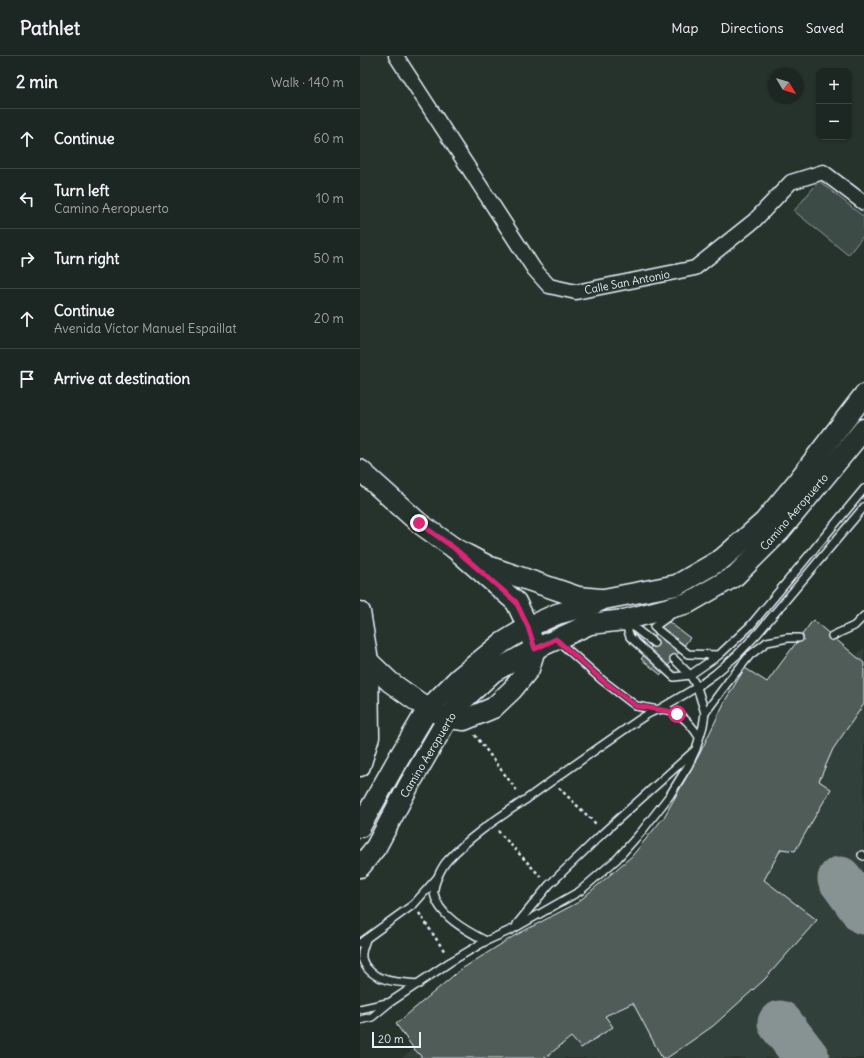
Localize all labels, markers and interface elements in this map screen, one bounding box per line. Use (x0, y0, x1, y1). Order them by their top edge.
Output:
text: Pathlet (20, 16, 80, 40)
text: Map (671, 19, 698, 37)
text: Directions (720, 19, 784, 37)
text: Saved (806, 19, 844, 37)
north arrow (768, 68, 804, 104)
map controls (816, 68, 852, 140)
button: + (816, 68, 852, 104)
text: 2 min (16, 71, 58, 93)
text: Walk · 140 m (271, 74, 344, 91)
button: − (816, 104, 852, 140)
icon: ahead (16, 128, 38, 150)
text: Continue (54, 129, 115, 148)
text: 60 m (313, 130, 344, 147)
text: Turn left (54, 181, 109, 200)
icon: left (16, 188, 38, 210)
text: 10 m (316, 190, 344, 207)
text: Camino Aeropuerto (54, 200, 169, 217)
icon: right (16, 248, 38, 270)
text: Turn right (54, 249, 119, 268)
text: 50 m (313, 250, 344, 267)
street label: Calle San Antonio (583, 267, 671, 297)
text: Continue (54, 301, 115, 320)
icon: ahead (16, 308, 38, 330)
text: 20 m (314, 310, 344, 327)
text: Avenida Víctor Manuel Espaillat (54, 320, 237, 337)
icon: arrive (16, 368, 38, 390)
text: Arrive at destination (54, 369, 190, 388)
street label: Camino Aeropuerto (757, 471, 831, 553)
route end (410, 514, 428, 532)
route start (668, 705, 686, 723)
street label: Camino Aeropuerto (397, 710, 459, 800)
scale bar (372, 1030, 421, 1049)
text: 20 m (378, 1032, 404, 1046)

